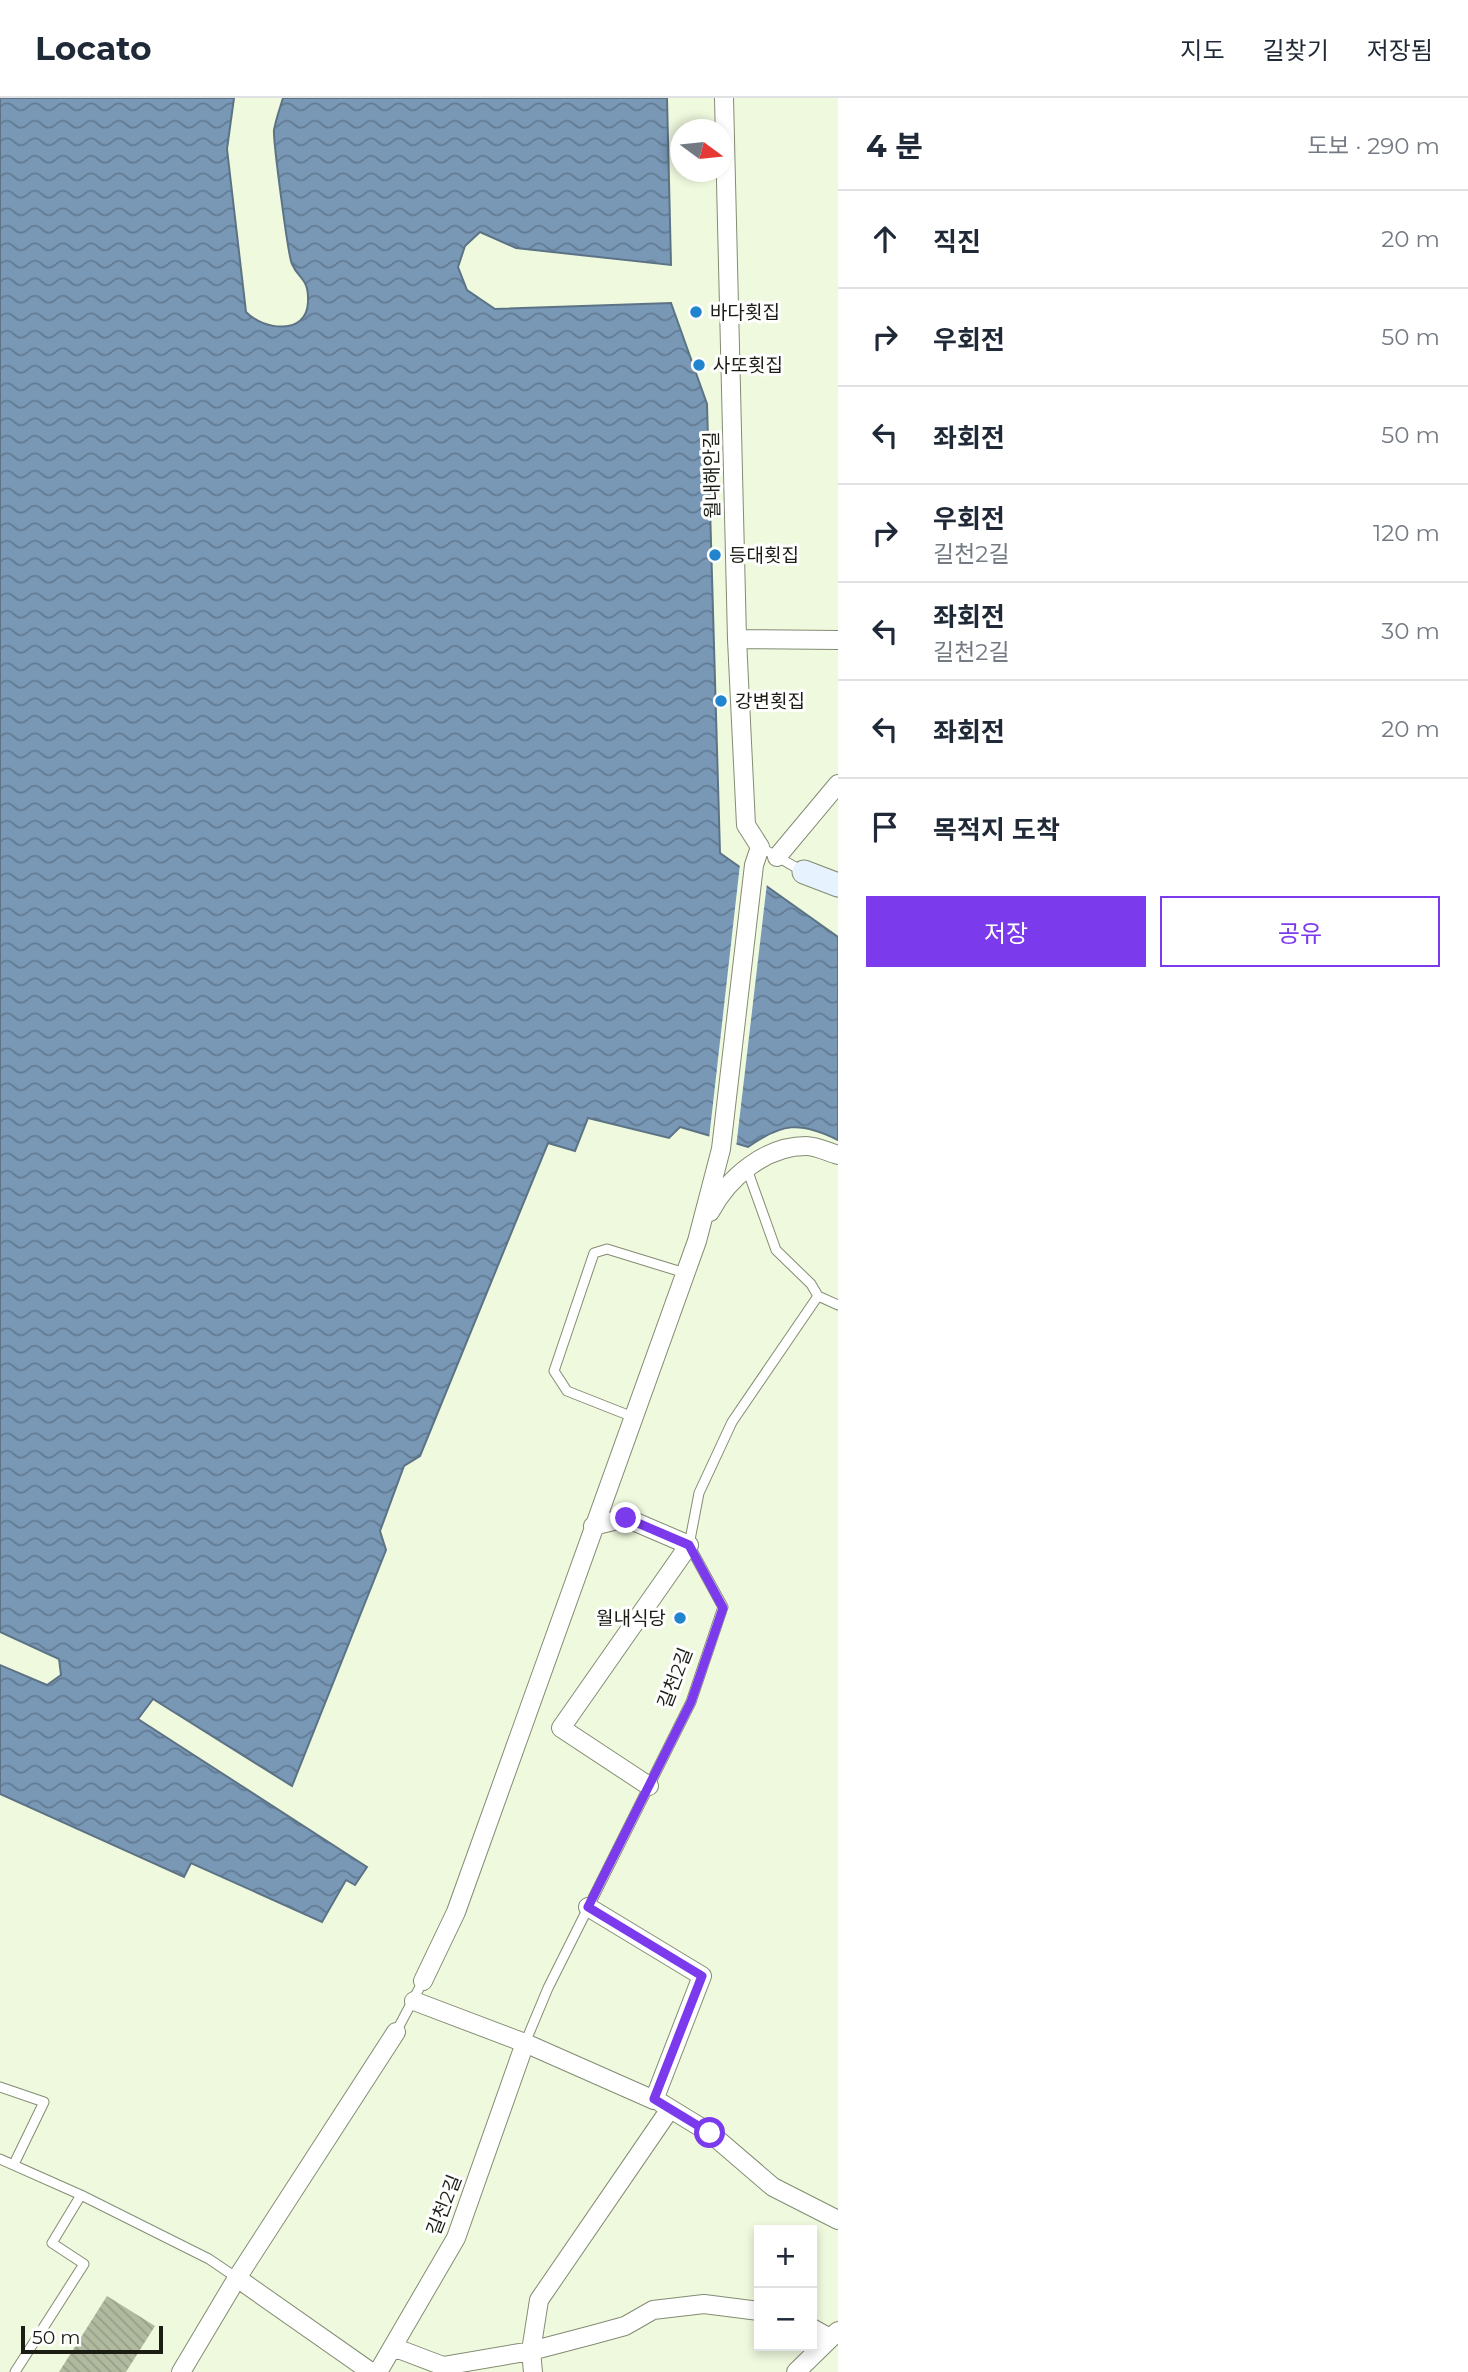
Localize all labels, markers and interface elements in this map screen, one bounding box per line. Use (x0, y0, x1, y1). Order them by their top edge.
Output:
text: Locato (35, 28, 152, 68)
text: 지도 (1180, 36, 1225, 65)
text: 길찾기 (1263, 36, 1329, 65)
text: 저장됨 (1367, 36, 1433, 65)
north arrow (670, 119, 733, 182)
text: 4 분 (866, 128, 923, 165)
text: 도보 · 290 m (1307, 132, 1440, 160)
icon: ahead (866, 220, 904, 258)
text: 20 m (1381, 225, 1440, 253)
text: 직진 (933, 226, 981, 258)
place label: 바다횟집 (710, 301, 780, 324)
marker: 바다횟집 (688, 304, 704, 320)
icon: right (866, 318, 904, 356)
text: 50 m (1381, 323, 1440, 351)
text: 우회전 (933, 324, 1005, 356)
place label: 사또횟집 (713, 354, 783, 377)
marker: 사또횟집 (691, 357, 707, 373)
icon: left (866, 416, 904, 454)
text: 50 m (1381, 421, 1440, 449)
text: 좌회전 (933, 422, 1005, 454)
street label: 월내해안길 (700, 431, 724, 519)
text: 우회전 (933, 503, 1005, 535)
icon: right (866, 514, 904, 552)
text: 120 m (1373, 519, 1440, 547)
text: 길천2길 (933, 540, 1010, 568)
place label: 등대횟집 (729, 544, 799, 567)
marker: 등대횟집 (707, 547, 723, 563)
text: 좌회전 (933, 601, 1005, 633)
icon: left (866, 612, 904, 650)
text: 30 m (1381, 617, 1440, 645)
text: 길천2길 (933, 638, 1010, 666)
place label: 강변횟집 (735, 690, 805, 713)
marker: 강변횟집 (713, 693, 729, 709)
icon: left (866, 710, 904, 748)
text: 20 m (1381, 715, 1440, 743)
text: 좌회전 (933, 716, 1005, 748)
icon: arrive (866, 808, 904, 846)
text: 목적지 도착 (933, 814, 1060, 846)
button: 저장 (866, 896, 1146, 967)
button: 공유 (1160, 896, 1440, 967)
route end (610, 1502, 641, 1533)
place label: 월내식당 (596, 1607, 666, 1630)
marker: 월내식당 (672, 1610, 688, 1626)
street label: 길천2길 (653, 1644, 697, 1712)
route start (694, 2117, 725, 2148)
street label: 길천2길 (422, 2171, 466, 2239)
map controls (754, 2225, 817, 2351)
button: + (754, 2225, 817, 2288)
button: − (754, 2288, 817, 2351)
scale bar (21, 2323, 163, 2355)
text: 50 m (32, 2326, 80, 2349)

